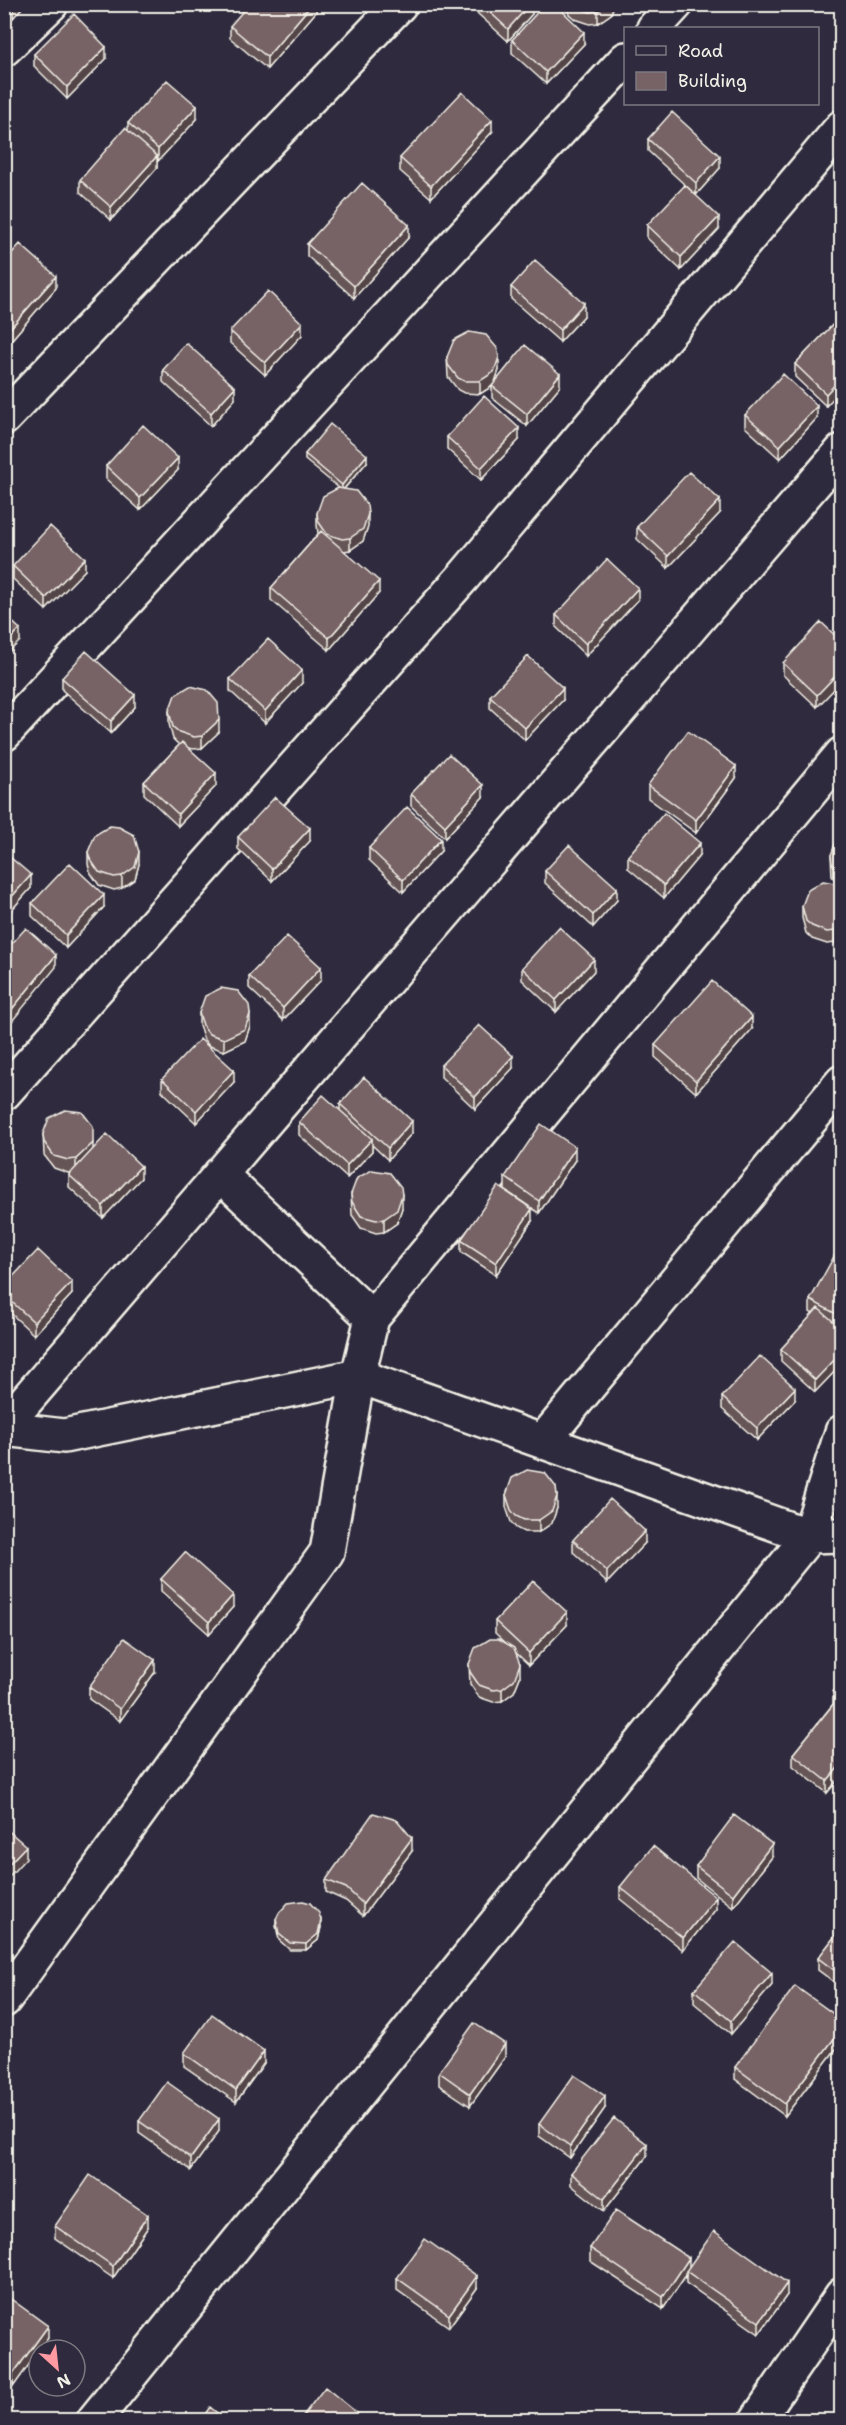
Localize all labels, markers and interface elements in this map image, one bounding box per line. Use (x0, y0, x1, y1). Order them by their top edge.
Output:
legend (624, 27, 819, 105)
text: Road (678, 39, 723, 63)
text: Building (678, 69, 747, 93)
north arrow (27, 2338, 87, 2398)
text: N (53, 2369, 74, 2393)

